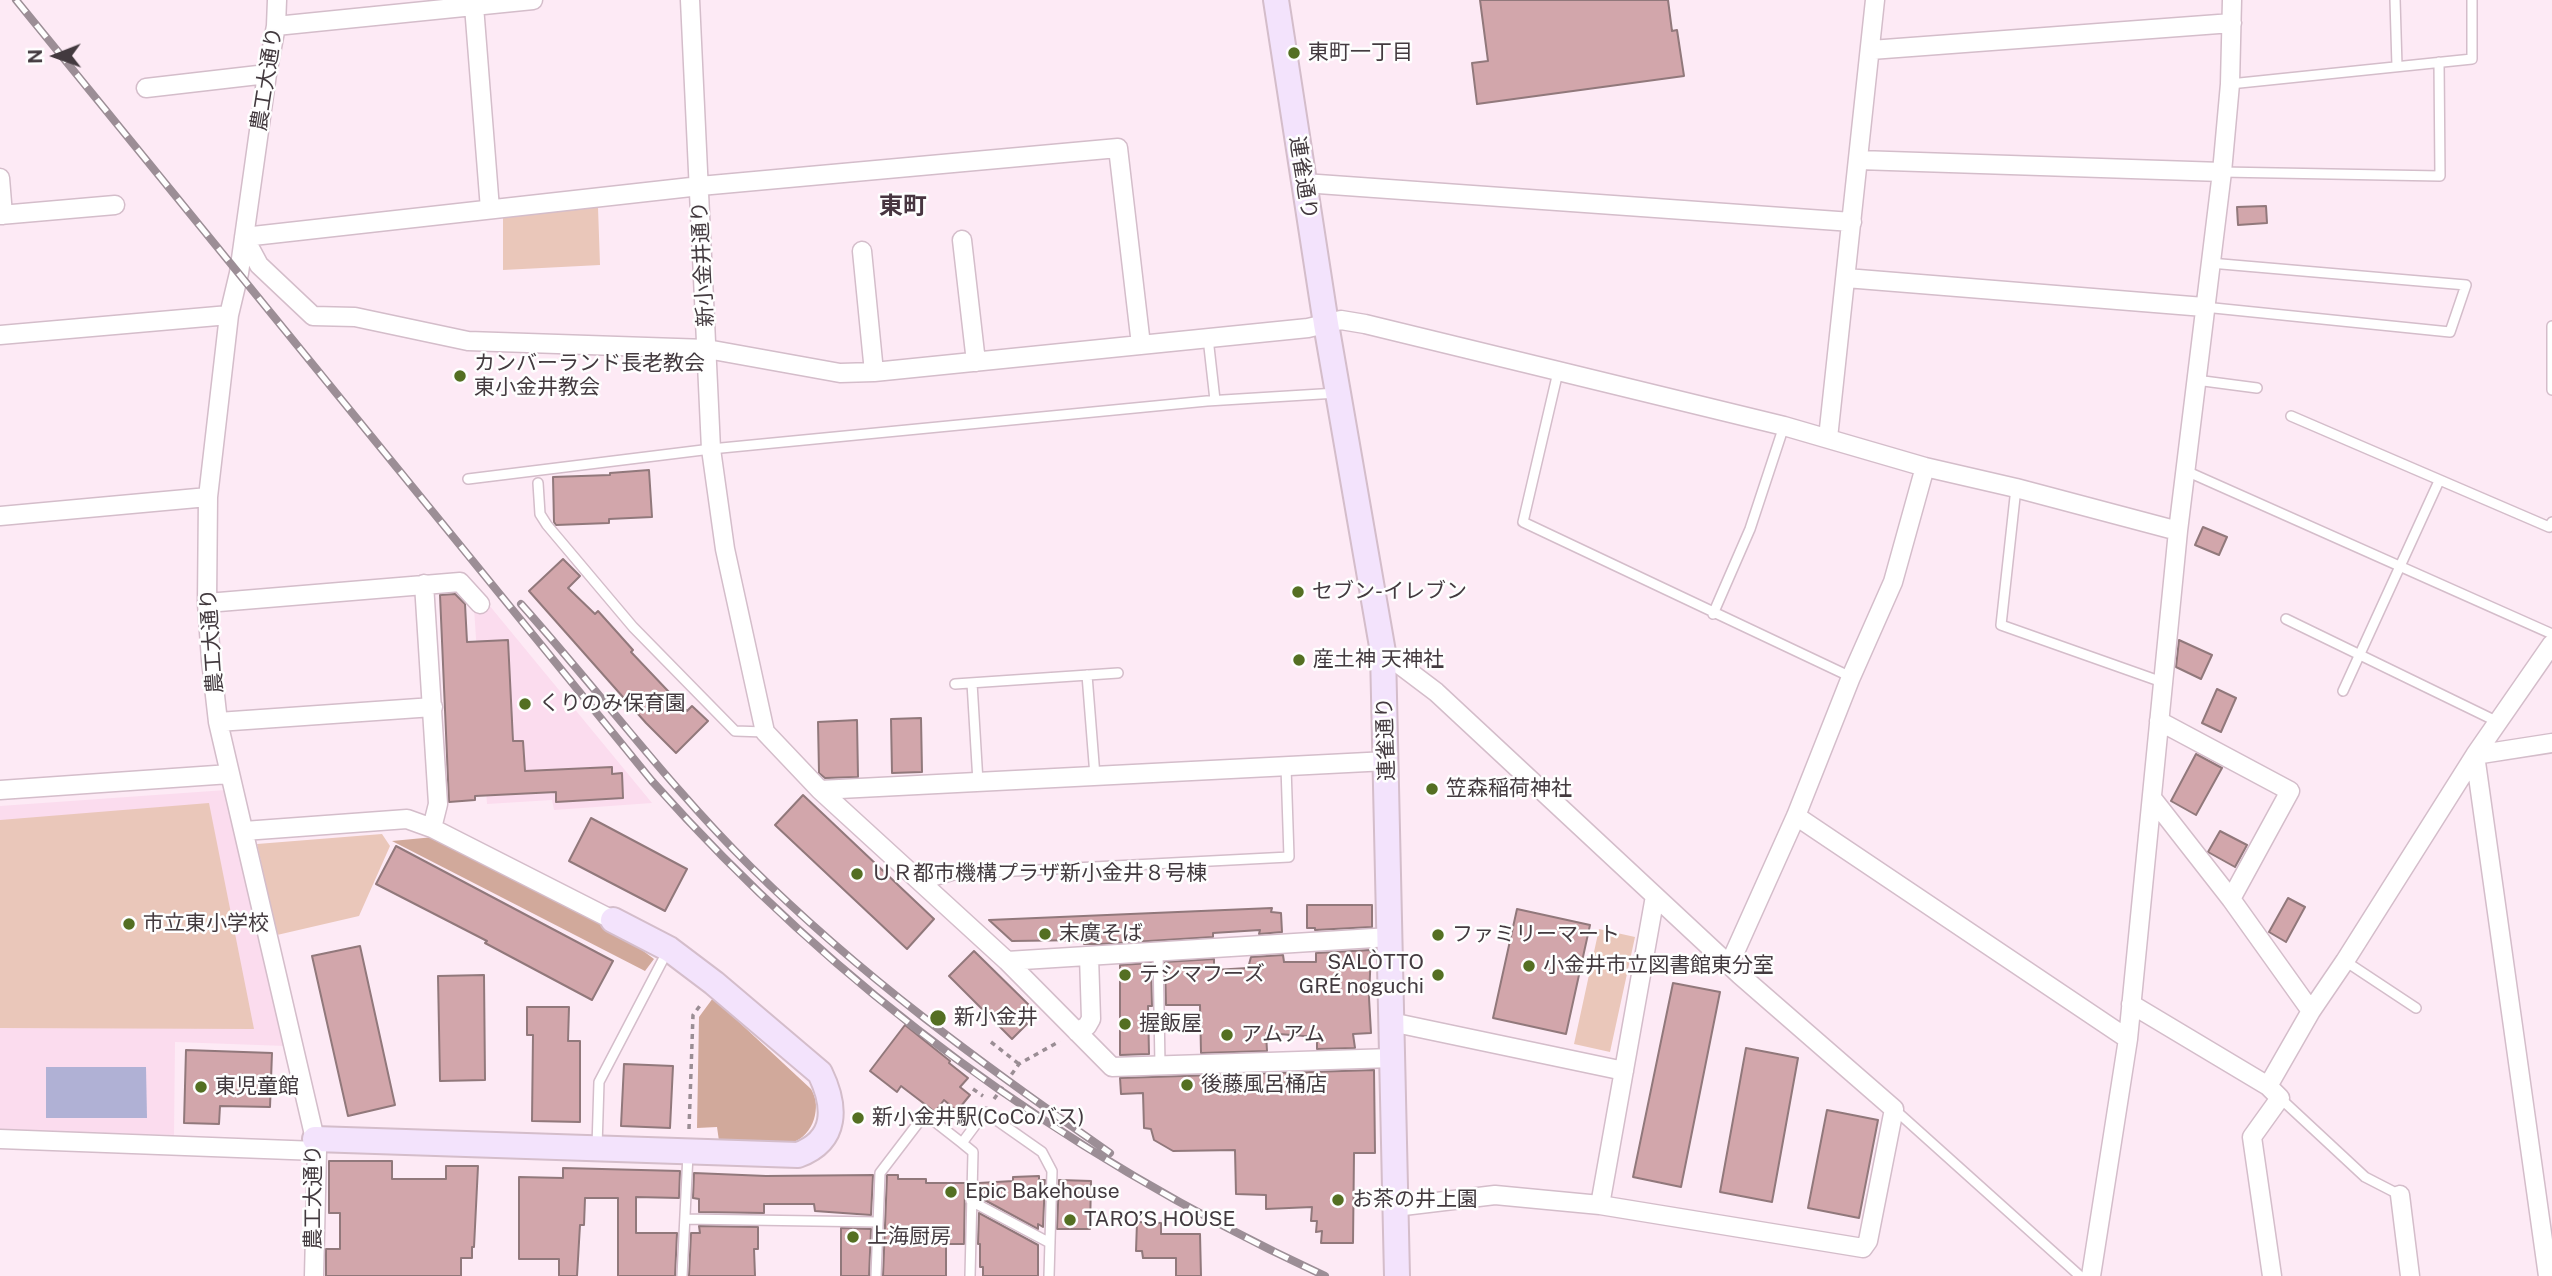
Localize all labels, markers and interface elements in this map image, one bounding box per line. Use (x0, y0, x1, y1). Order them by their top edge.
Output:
north arrow (21, 21, 91, 91)
street label: 農工大通り (246, 25, 288, 133)
place label: 東町一丁目 (1308, 40, 1413, 66)
marker: 東町一丁目 (1286, 45, 1302, 61)
text: N (24, 49, 46, 64)
street label: 連雀通り (1284, 135, 1322, 221)
district label: 東町 (879, 193, 927, 221)
street label: 新小金井通り (687, 200, 719, 328)
place label: カンバーランド長老教会 東小金井教会 (474, 351, 705, 401)
marker: カンバーランド長老教会 東小金井教会 (452, 368, 468, 384)
place label: セブン-イレブン (1312, 579, 1467, 605)
marker: セブン-イレブン (1290, 584, 1306, 600)
street label: 農工大通り (196, 588, 228, 694)
place label: 産土神 天神社 (1313, 647, 1444, 673)
marker: 産土神 天神社 (1291, 652, 1307, 668)
place label: くりのみ保育園 (539, 691, 686, 717)
marker: くりのみ保育園 (517, 696, 533, 712)
street label: 連雀通り (1372, 697, 1400, 781)
place label: 笠森稲荷神社 (1446, 776, 1572, 802)
marker: 笠森稲荷神社 (1424, 781, 1440, 797)
place label: ＵＲ都市機構プラザ新小金井８号棟 (871, 861, 1207, 887)
marker: ＵＲ都市機構プラザ新小金井８号棟 (849, 866, 865, 882)
place label: 市立東小学校 (143, 911, 269, 937)
marker: 市立東小学校 (121, 916, 137, 932)
place label: 末廣そば (1059, 921, 1143, 947)
place label: ファミリーマート (1452, 922, 1620, 948)
marker: 末廣そば (1037, 926, 1053, 942)
marker: ファミリーマート (1430, 927, 1446, 943)
place label: SALÒTTO GRÉ noguchi (1299, 950, 1424, 1000)
place label: 小金井市立図書館東分室 (1543, 953, 1774, 979)
marker: 小金井市立図書館東分室 (1521, 958, 1537, 974)
place label: テシマフーズ (1139, 962, 1265, 988)
marker: テシマフーズ (1117, 967, 1133, 983)
marker: SALÒTTO GRÉ noguchi (1430, 967, 1446, 983)
place label: 新小金井 (954, 1005, 1038, 1031)
marker: 新小金井 (928, 1008, 948, 1028)
place label: 握飯屋 (1139, 1011, 1202, 1037)
marker: 握飯屋 (1117, 1016, 1133, 1032)
place label: アムアム (1241, 1022, 1325, 1048)
marker: アムアム (1219, 1027, 1235, 1043)
place label: 後藤風呂桶店 (1201, 1072, 1327, 1098)
place label: 東児童館 (215, 1074, 299, 1100)
marker: 後藤風呂桶店 (1179, 1077, 1195, 1093)
marker: 東児童館 (193, 1079, 209, 1095)
place label: 新小金井駅(CoCoバス) (872, 1105, 1084, 1131)
marker: 新小金井駅(CoCoバス) (850, 1110, 866, 1126)
street label: 農工大通り (301, 1145, 327, 1249)
place label: Epic Bakehouse (965, 1179, 1120, 1205)
marker: Epic Bakehouse (943, 1184, 959, 1200)
place label: お茶の井上園 (1352, 1187, 1478, 1213)
marker: お茶の井上園 (1330, 1192, 1346, 1208)
place label: TARO’S HOUSE (1084, 1207, 1235, 1233)
marker: TARO’S HOUSE (1062, 1212, 1078, 1228)
place label: 上海厨房 (867, 1224, 951, 1250)
marker: 上海厨房 (845, 1229, 861, 1245)

